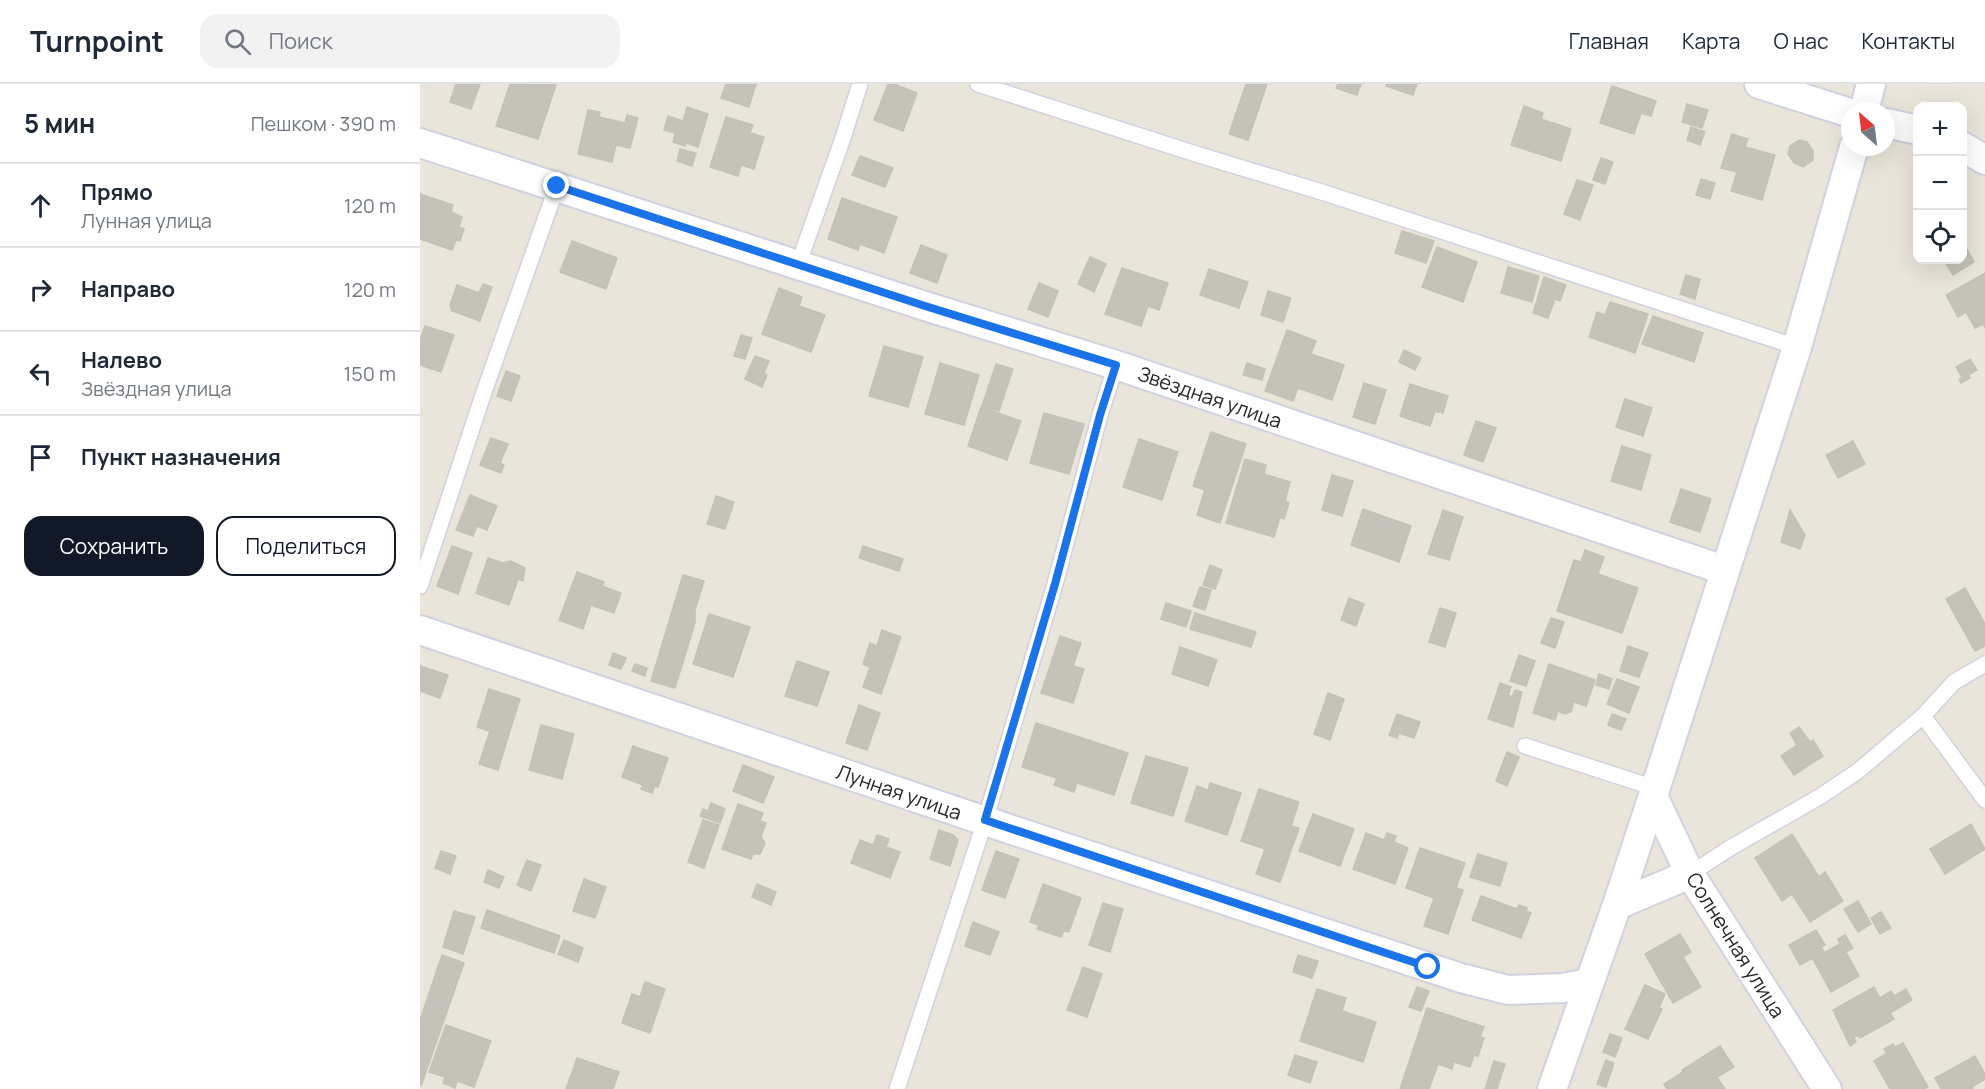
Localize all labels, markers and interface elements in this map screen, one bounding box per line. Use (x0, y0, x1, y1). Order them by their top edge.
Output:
search box (200, 14, 620, 68)
text: Turnpoint (30, 22, 164, 60)
icon: search (221, 25, 254, 58)
text: Поиск (269, 26, 333, 56)
text: Главная (1569, 27, 1649, 55)
text: Карта (1682, 27, 1740, 55)
text: О нас (1773, 27, 1829, 55)
text: Контакты (1862, 27, 1955, 55)
north arrow (1841, 102, 1895, 156)
map controls (1913, 102, 1967, 264)
button: + (1913, 102, 1967, 156)
text: 5 мин (24, 105, 95, 141)
text: Пешком · 390 m (251, 110, 396, 137)
button: − (1913, 156, 1967, 210)
route end (543, 172, 569, 198)
text: Прямо (81, 177, 153, 207)
icon: ahead (24, 189, 57, 222)
text: 120 m (344, 192, 396, 219)
text: Лунная улица (81, 207, 212, 234)
button: locate (1913, 210, 1967, 264)
icon: right (24, 273, 57, 306)
text: Направо (81, 274, 175, 304)
text: 120 m (344, 276, 396, 303)
text: Налево (81, 345, 162, 375)
icon: left (24, 357, 57, 390)
text: 150 m (343, 360, 396, 387)
street label: Звёздная улица (1134, 360, 1286, 434)
text: Звёздная улица (81, 375, 232, 402)
icon: arrive (24, 441, 57, 474)
text: Пункт назначения (81, 442, 281, 472)
button: Сохранить (24, 516, 204, 576)
button: Поделиться (216, 516, 396, 576)
street label: Лунная улица (833, 758, 965, 826)
street label: Солнечная улица (1680, 867, 1792, 1023)
route start (1414, 953, 1440, 979)

